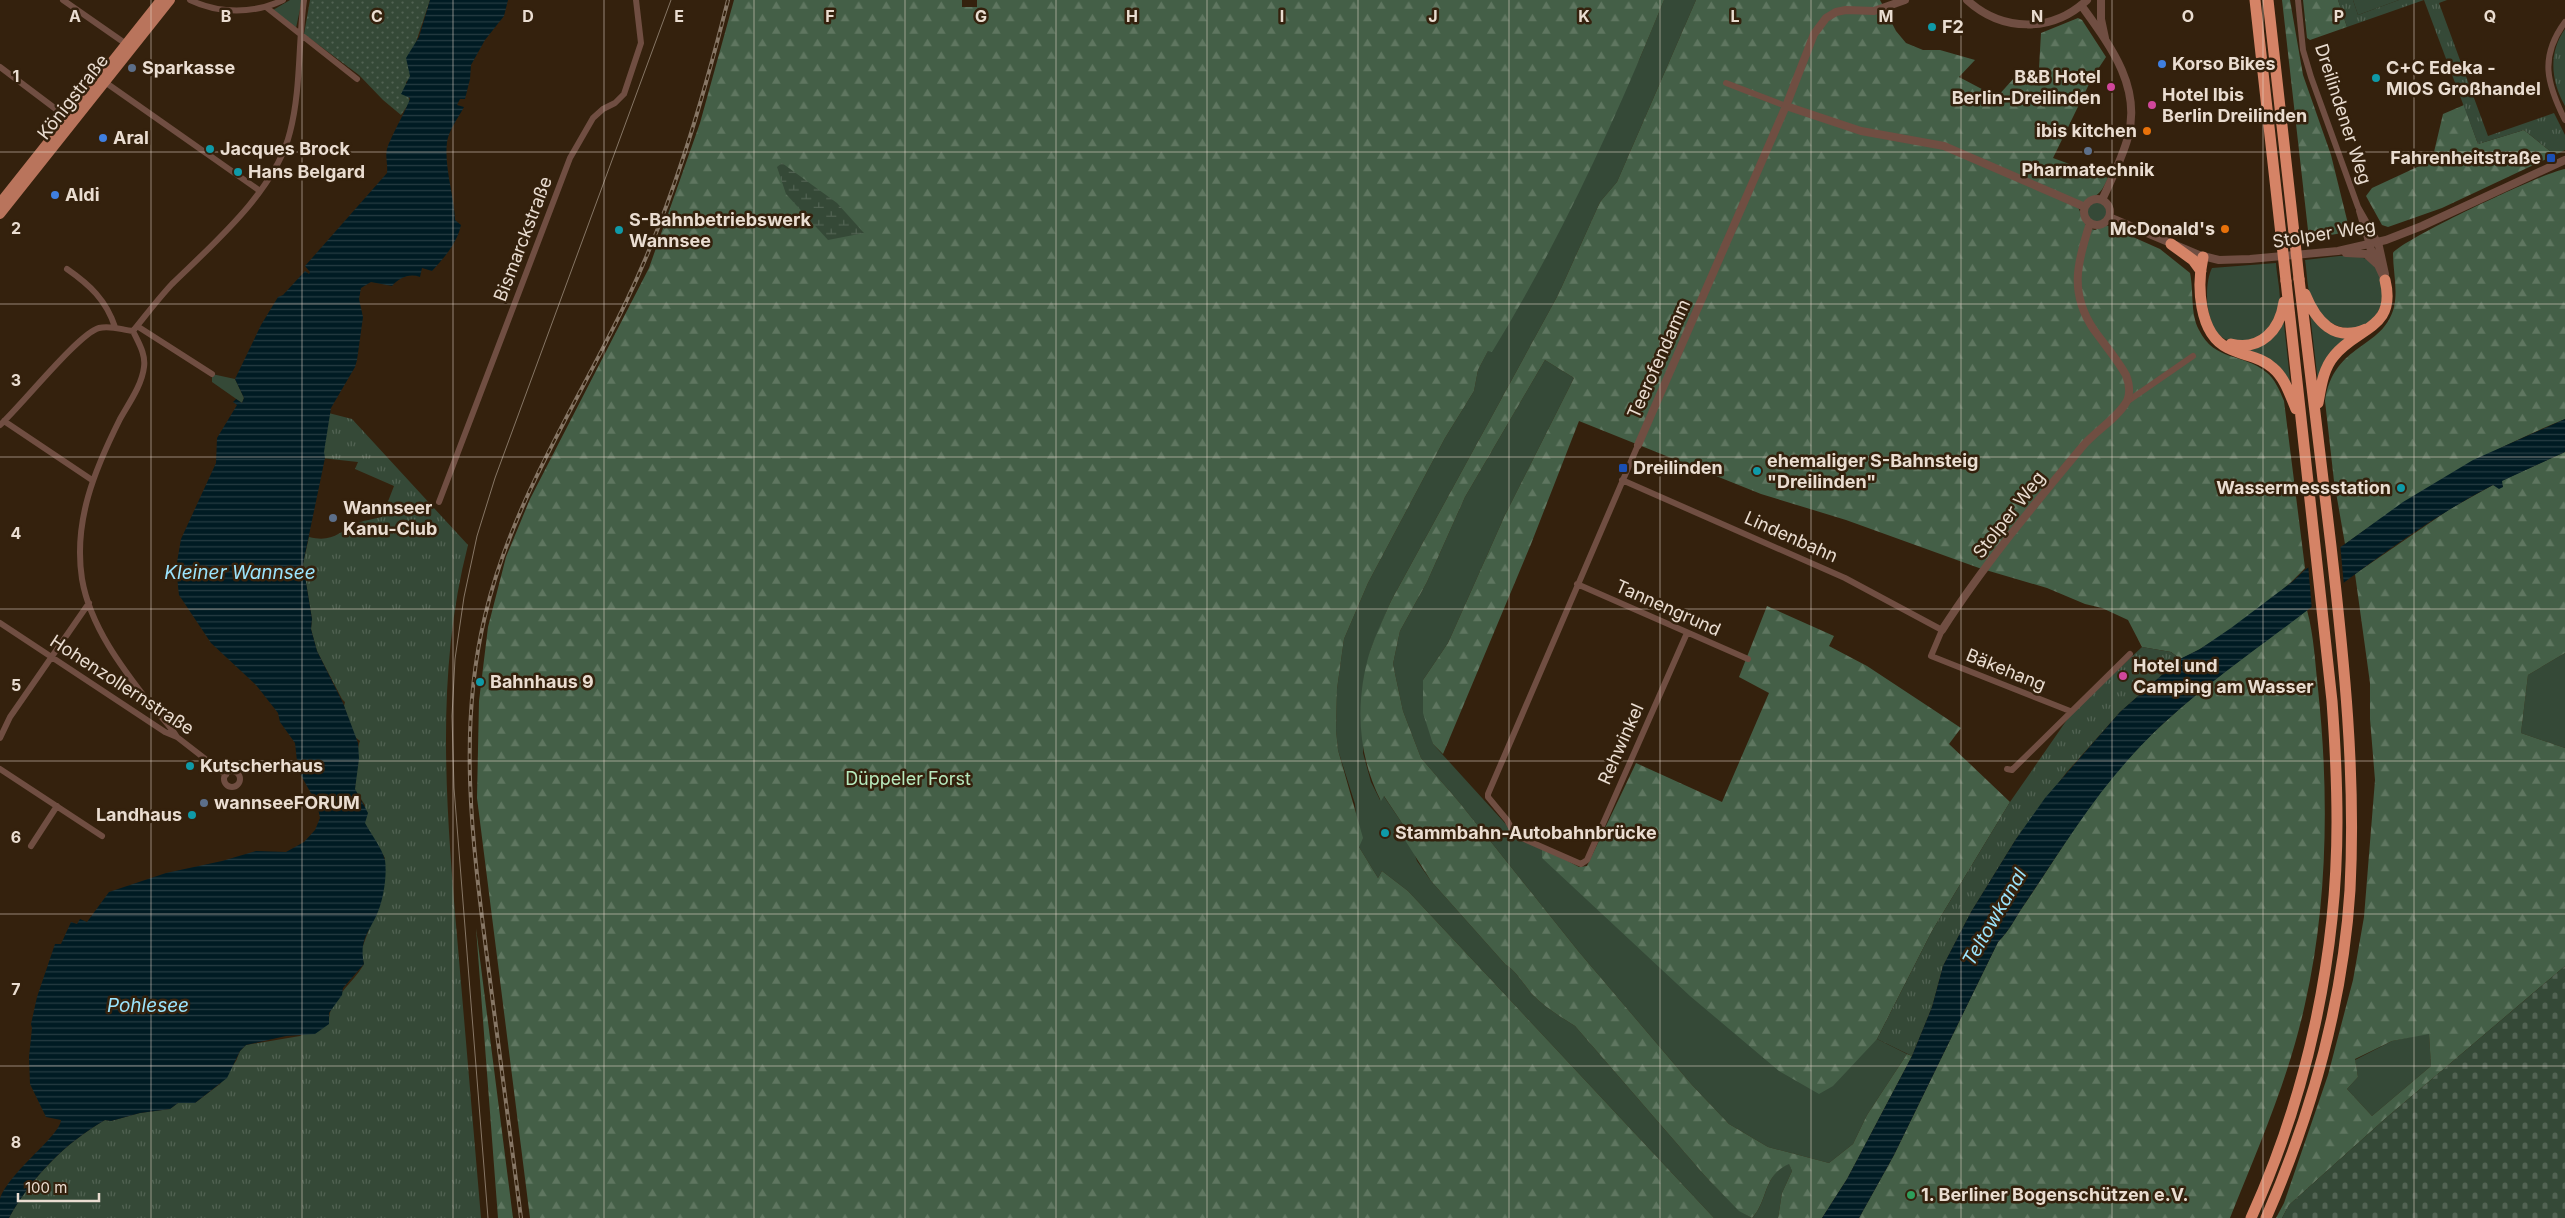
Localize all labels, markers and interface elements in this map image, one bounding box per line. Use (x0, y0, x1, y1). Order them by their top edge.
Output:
text: A (69, 6, 81, 26)
text: B (221, 6, 231, 26)
text: C (371, 6, 383, 26)
text: D (522, 6, 534, 26)
text: E (674, 6, 684, 26)
text: F (825, 6, 835, 26)
text: G (975, 6, 987, 26)
text: H (1126, 6, 1138, 26)
text: I (1280, 6, 1284, 26)
text: J (1428, 6, 1438, 26)
text: K (1578, 6, 1590, 26)
text: L (1730, 6, 1740, 26)
text: M (1879, 6, 1893, 26)
text: N (2031, 6, 2043, 26)
text: O (2182, 6, 2194, 26)
text: P (2334, 6, 2344, 26)
text: Q (2484, 6, 2496, 26)
place label: F2 (1942, 16, 1964, 37)
marker: F2 (1926, 21, 1938, 33)
street label: Dreilindener Weg (2311, 41, 2376, 187)
street label: Königstraße (33, 50, 112, 143)
place label: Korso Bikes (2172, 53, 2276, 74)
place label: Sparkasse (142, 57, 235, 78)
place label: C+C Edeka - MIOS Großhandel (2386, 57, 2541, 99)
marker: Korso Bikes (2156, 58, 2168, 70)
marker: Sparkasse (126, 62, 138, 74)
text: 1 (13, 66, 19, 86)
place label: B&B Hotel Berlin-Dreilinden (1952, 66, 2101, 108)
marker: C+C Edeka - MIOS Großhandel (2370, 72, 2382, 84)
marker: B&B Hotel Berlin-Dreilinden (2105, 81, 2117, 93)
place label: Hotel Ibis Berlin Dreilinden (2162, 84, 2307, 126)
marker: Hotel Ibis Berlin Dreilinden (2146, 99, 2158, 111)
place label: ibis kitchen (2036, 120, 2137, 141)
marker: ibis kitchen (2141, 125, 2153, 137)
place label: Aral (113, 127, 149, 148)
marker: Aral (97, 132, 109, 144)
place label: Jacques Brock (220, 138, 351, 159)
marker: Jacques Brock (204, 143, 216, 155)
marker: Pharmatechnik (2082, 145, 2094, 157)
place label: Fahrenheitstraße (2390, 147, 2541, 168)
marker: Fahrenheitstraße (2545, 152, 2557, 164)
place label: Pharmatechnik (2021, 159, 2155, 180)
place label: Hans Belgard (248, 161, 365, 182)
marker: Hans Belgard (232, 166, 244, 178)
street label: Bismarckstraße (489, 173, 556, 304)
place label: Aldi (65, 184, 100, 205)
marker: Aldi (49, 189, 61, 201)
place label: S-Bahnbetriebswerk Wannsee (629, 209, 812, 251)
street label: Stolper Weg (2271, 215, 2377, 252)
text: 2 (11, 218, 21, 238)
place label: McDonald's (2110, 218, 2215, 239)
marker: McDonald's (2219, 223, 2231, 235)
marker: S-Bahnbetriebswerk Wannsee (613, 224, 625, 236)
street label: Teerofendamm (1623, 296, 1694, 422)
text: 3 (11, 370, 21, 390)
place label: ehemaliger S-Bahnsteig "Dreilinden" (1767, 450, 1978, 492)
place label: Dreilinden (1633, 457, 1723, 478)
marker: Dreilinden (1617, 462, 1629, 474)
marker: ehemaliger S-Bahnsteig "Dreilinden" (1751, 465, 1763, 477)
street label: Stolper Weg (1968, 467, 2049, 562)
place label: Wassermessstation (2216, 477, 2391, 498)
marker: Wassermessstation (2395, 482, 2407, 494)
place label: Wannseer Kanu-Club (343, 497, 437, 539)
street label: Lindenbahn (1741, 507, 1841, 566)
marker: Wannseer Kanu-Club (327, 512, 339, 524)
text: 4 (11, 523, 22, 543)
water label: Kleiner Wannsee (164, 561, 316, 584)
street label: Tannengrund (1612, 575, 1724, 640)
street label: Hohenzollernstraße (46, 630, 198, 739)
street label: Bäkehang (1963, 644, 2049, 695)
place label: Hotel und Camping am Wasser (2133, 655, 2314, 697)
marker: Hotel und Camping am Wasser (2117, 670, 2129, 682)
place label: Bahnhaus 9 (490, 671, 594, 692)
text: 5 (11, 675, 21, 695)
marker: Bahnhaus 9 (474, 676, 486, 688)
street label: Rehwinkel (1593, 700, 1648, 788)
place label: Kutscherhaus (200, 755, 323, 776)
marker: Kutscherhaus (184, 760, 196, 772)
park label: Düppeler Forst (845, 768, 971, 789)
place label: wannseeFORUM (214, 792, 360, 813)
marker: wannseeFORUM (198, 797, 210, 809)
place label: Landhaus (96, 804, 182, 825)
marker: Landhaus (186, 809, 198, 821)
place label: Stammbahn-Autobahnbrücke (1395, 822, 1657, 843)
text: 6 (11, 827, 21, 847)
marker: Stammbahn-Autobahnbrücke (1379, 827, 1391, 839)
water label: Teltowkanal (1957, 864, 2032, 970)
text: 7 (11, 979, 21, 999)
water label: Pohlesee (107, 994, 189, 1017)
text: 8 (11, 1132, 21, 1152)
scale bar (18, 1170, 99, 1202)
text: 100 m (25, 1178, 67, 1197)
place label: 1. Berliner Bogenschützen e.V. (1921, 1184, 2189, 1205)
marker: 1. Berliner Bogenschützen e.V. (1905, 1189, 1917, 1201)

